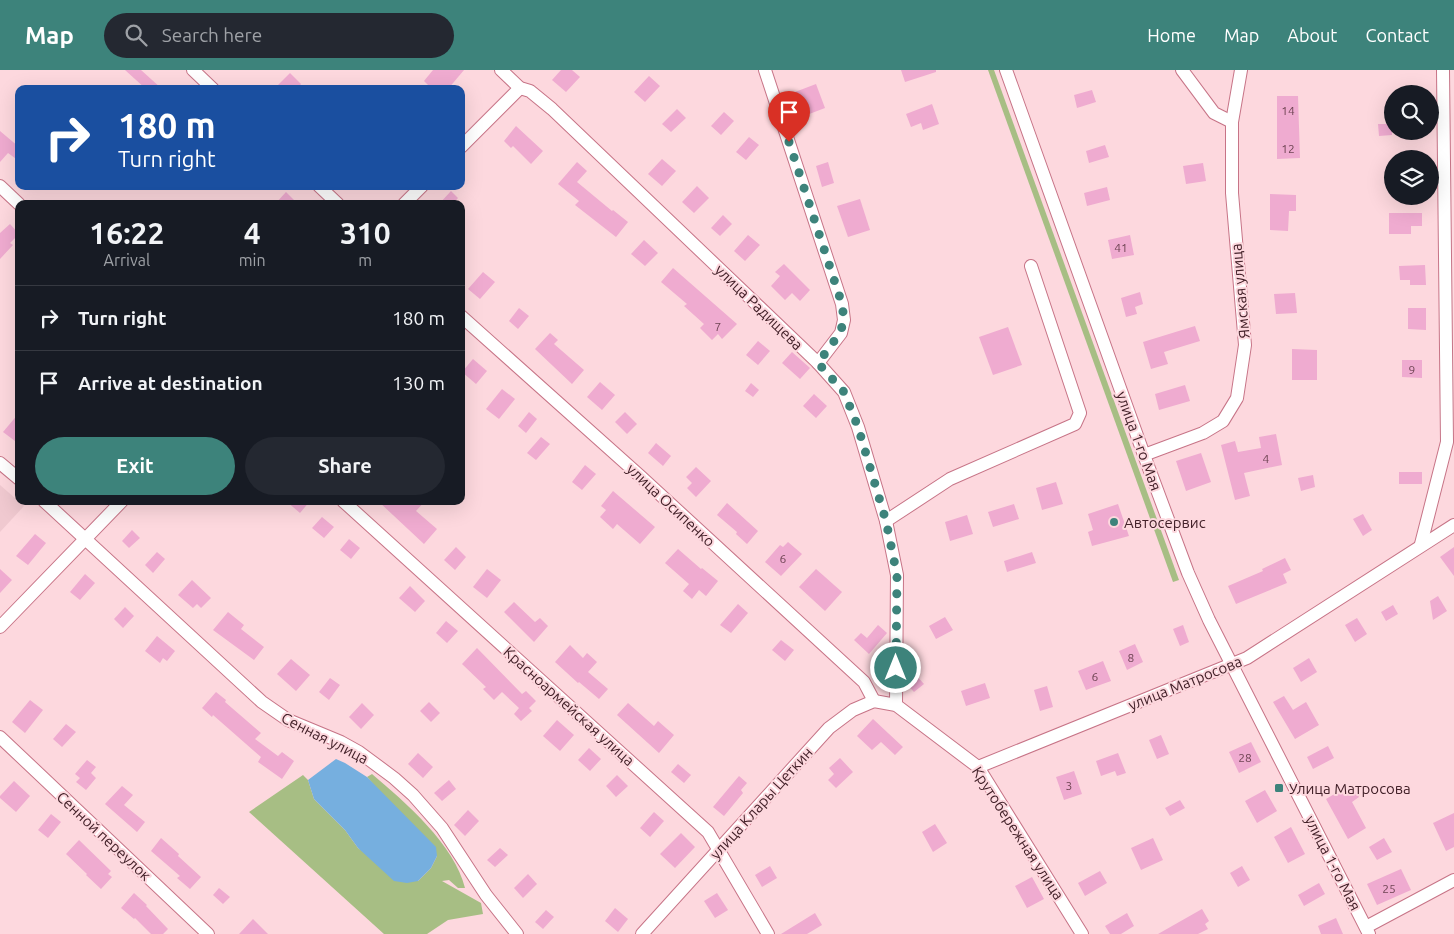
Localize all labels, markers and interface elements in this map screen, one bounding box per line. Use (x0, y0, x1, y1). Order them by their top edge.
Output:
search box (104, 13, 454, 58)
icon: search (122, 21, 150, 49)
text: Map (25, 22, 74, 49)
text: Search here (162, 24, 262, 46)
text: Home (1147, 25, 1196, 45)
text: Map (1224, 25, 1259, 45)
text: About (1287, 25, 1337, 45)
text: Contact (1365, 25, 1429, 45)
map controls (1384, 85, 1439, 205)
button: search (1384, 85, 1439, 140)
pin (768, 91, 810, 142)
icon: arrive (775, 98, 803, 126)
house number: 14 (1281, 104, 1295, 117)
icon: right (35, 105, 100, 170)
text: 180 m (118, 105, 216, 145)
house number: 12 (1281, 142, 1295, 155)
text: Turn right (118, 146, 216, 171)
button: layers (1384, 150, 1439, 205)
text: 16:22 (89, 216, 164, 250)
text: 4 (244, 216, 261, 250)
text: 310 (340, 216, 391, 250)
house number: 41 (1114, 241, 1128, 254)
street label: Ямская улица (1227, 243, 1253, 339)
text: Arrival (104, 251, 150, 269)
text: min (239, 251, 266, 269)
text: m (358, 251, 372, 269)
street label: улица Радищева (712, 261, 806, 353)
icon: right (35, 304, 63, 332)
text: Turn right (78, 307, 166, 329)
text: 180 m (392, 307, 445, 329)
house number: 7 (715, 320, 721, 333)
house number: 9 (1409, 363, 1415, 376)
icon: arrive (35, 369, 63, 397)
text: Arrive at destination (78, 372, 263, 394)
text: 130 m (392, 372, 445, 394)
street label: улица 1-го Мая (1113, 389, 1165, 493)
button: Exit (35, 437, 235, 495)
button: Share (245, 437, 445, 495)
house number: 4 (1263, 452, 1270, 465)
street label: улица Осипенко (624, 460, 718, 550)
place label: Автосервис (1124, 514, 1206, 531)
marker: Автосервис (1108, 516, 1120, 528)
house number: 6 (780, 552, 787, 565)
position arrow (869, 641, 921, 693)
street label: Красноармейская улица (500, 643, 638, 769)
house number: 8 (1128, 651, 1135, 664)
street label: улица Матросова (1126, 652, 1244, 714)
house number: 6 (1092, 670, 1099, 683)
street label: Сенная улица (279, 709, 371, 767)
street label: улица Клары Цеткин (706, 744, 816, 862)
house number: 28 (1238, 751, 1252, 764)
street label: Крутобережная улица (969, 763, 1067, 903)
house number: 3 (1066, 779, 1072, 792)
place label: Улица Матросова (1289, 780, 1411, 797)
marker: Улица Матросова (1273, 782, 1285, 794)
street label: Сенной переулок (53, 788, 155, 884)
street label: улица 1-го Мая (1302, 813, 1364, 913)
house number: 25 (1382, 882, 1396, 895)

